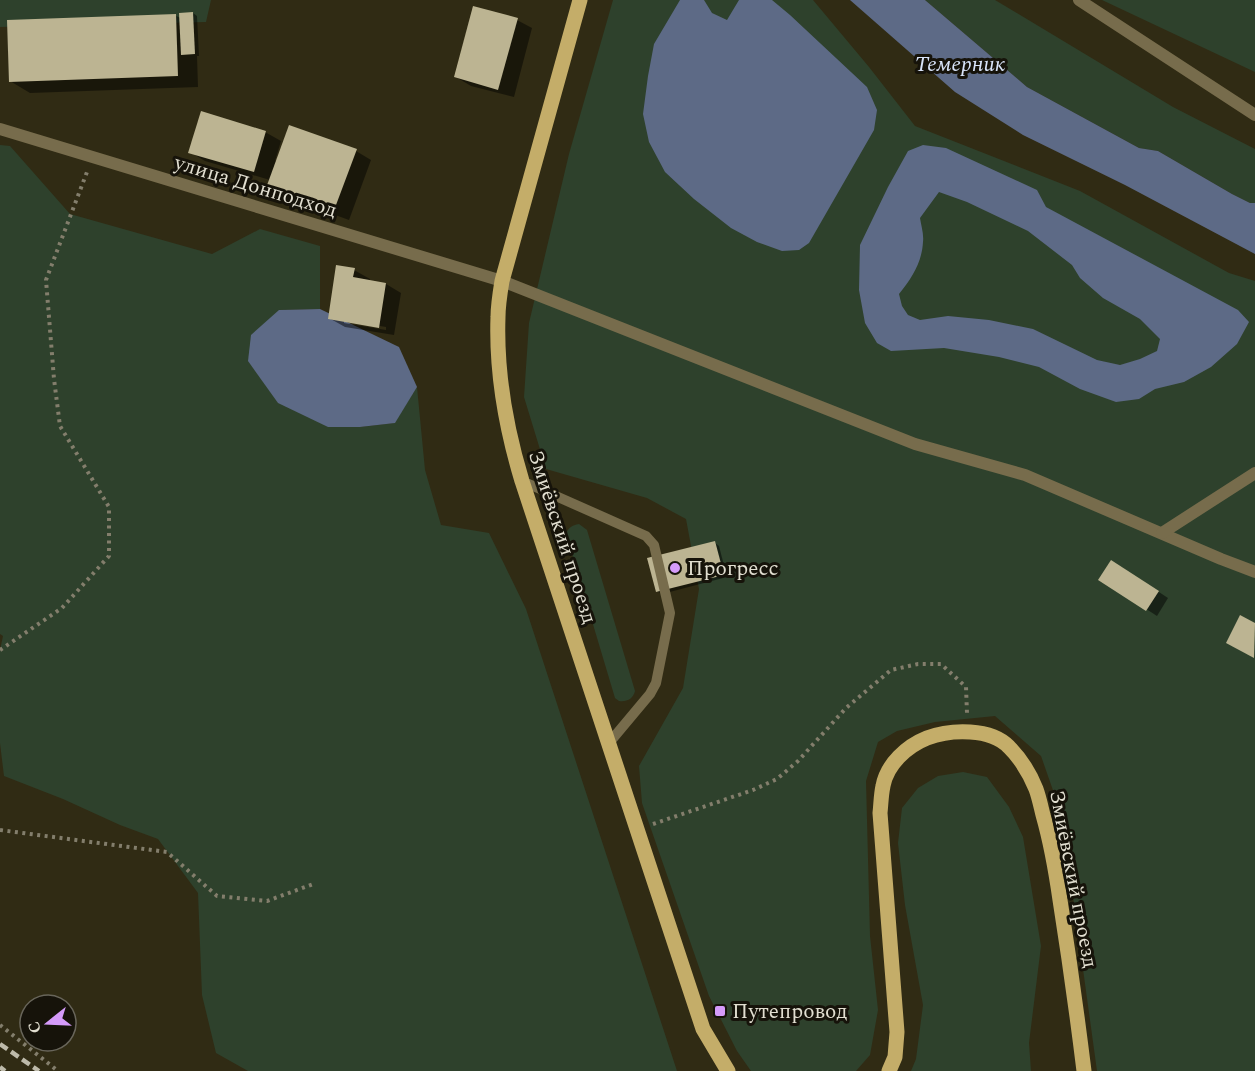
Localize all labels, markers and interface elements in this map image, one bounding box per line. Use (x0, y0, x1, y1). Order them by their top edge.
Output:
water label: Темерник (915, 48, 1006, 81)
street label: улица Донподход (169, 147, 341, 227)
street label: Змиёвский проезд (519, 447, 605, 628)
place label: Прогресс (687, 553, 779, 585)
marker: Прогресс (668, 561, 682, 575)
street label: Змиёвский проезд (1040, 788, 1106, 971)
north arrow (18, 993, 78, 1053)
place label: Путепровод (732, 996, 848, 1028)
marker: Путепровод (713, 1004, 727, 1018)
text: С (22, 1018, 48, 1036)

